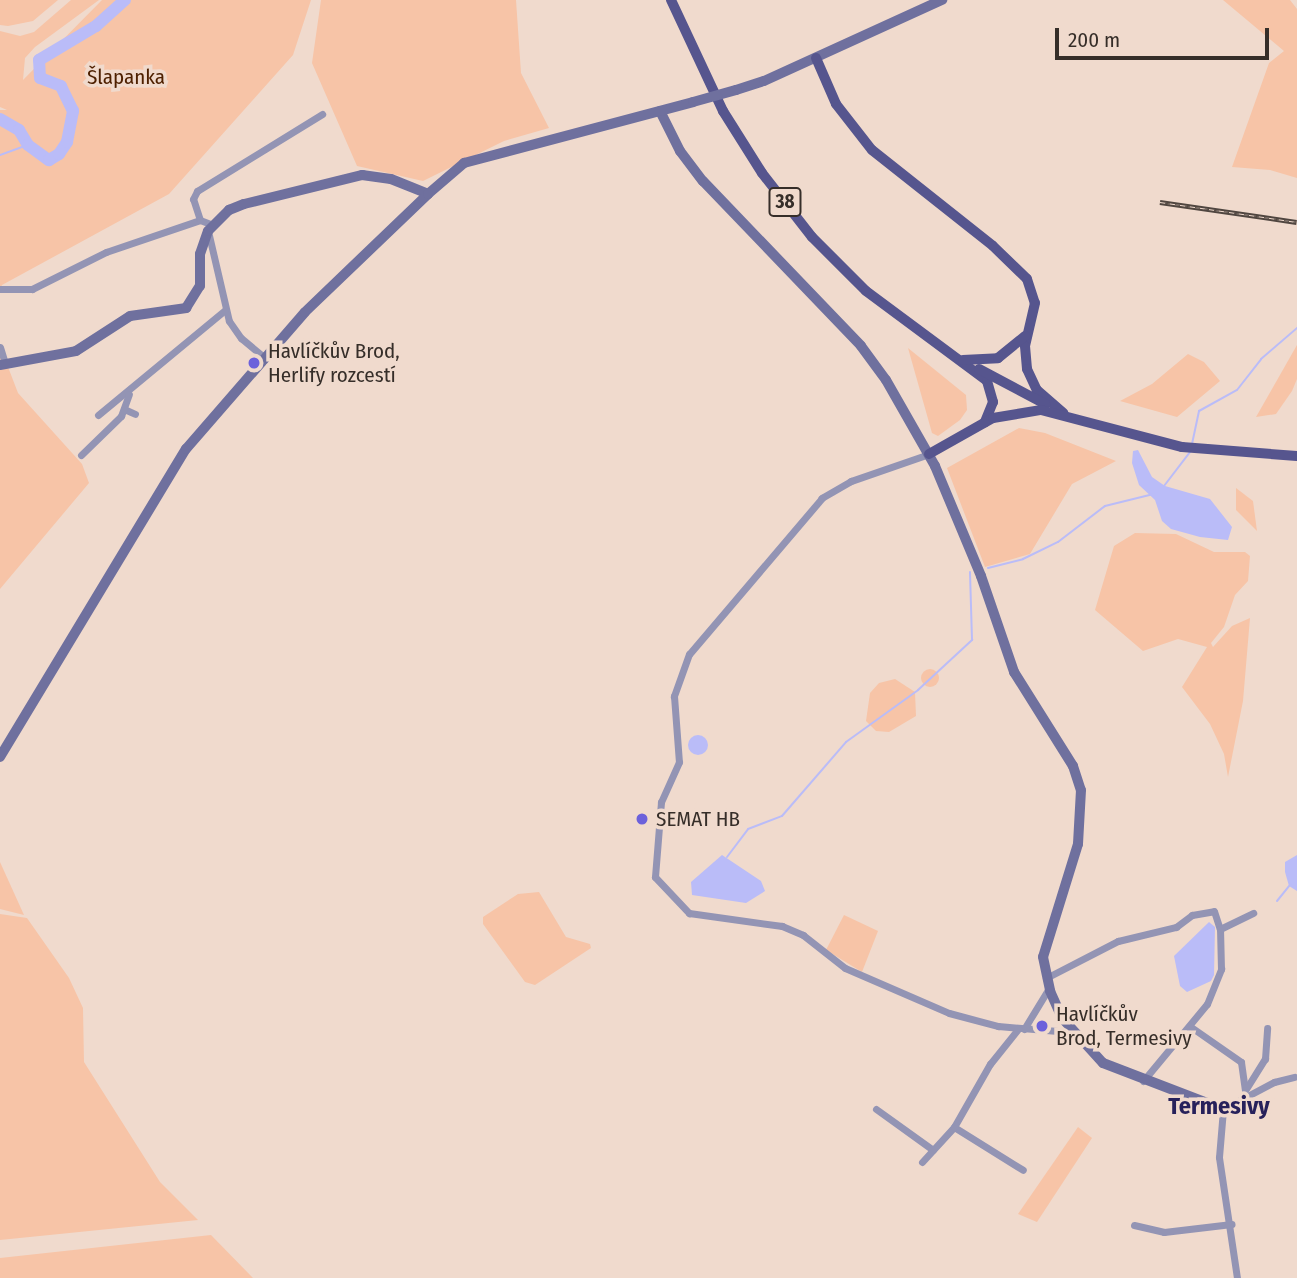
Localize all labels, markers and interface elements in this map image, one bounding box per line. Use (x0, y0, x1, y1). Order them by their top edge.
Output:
scale bar (1059, 14, 1272, 58)
text: 200 m (1068, 27, 1120, 53)
park label: Šlapanka (87, 64, 165, 90)
road number: 38 (768, 186, 802, 218)
place label: Havlíčkův Brod, Herlify rozcestí (268, 338, 400, 388)
marker: Havlíčkův Brod, Herlify rozcestí (246, 355, 262, 371)
place label: SEMAT HB (656, 806, 740, 832)
marker: SEMAT HB (634, 811, 650, 827)
place label: Havlíčkův Brod, Termesivy (1056, 1001, 1192, 1051)
marker: Havlíčkův Brod, Termesivy (1034, 1018, 1050, 1034)
district label: Termesivy (1168, 1093, 1270, 1121)

